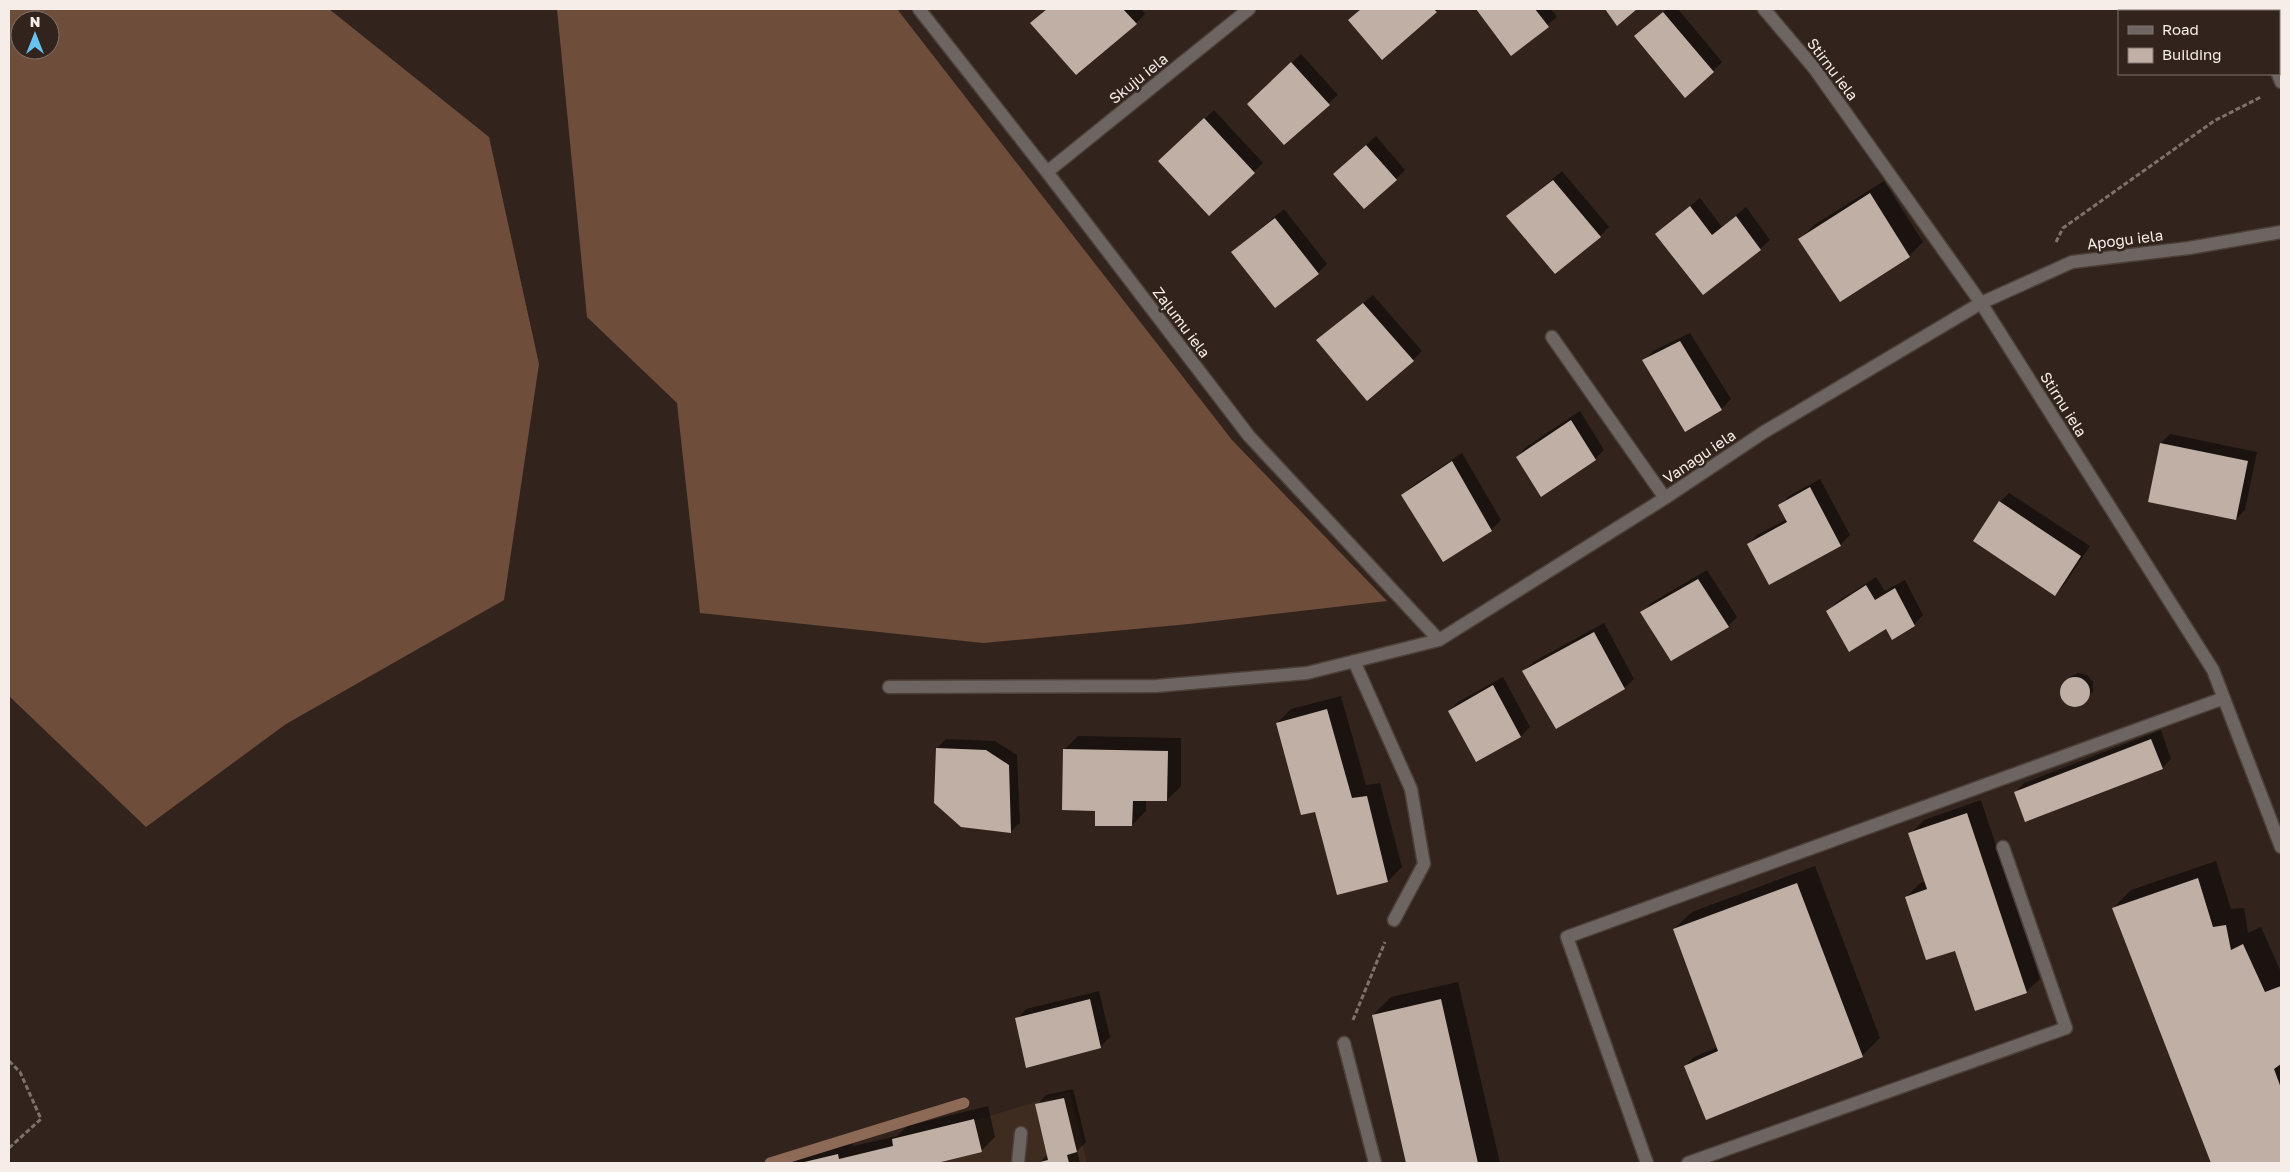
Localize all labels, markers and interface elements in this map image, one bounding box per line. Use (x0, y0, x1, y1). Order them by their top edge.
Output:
north arrow (10, 10, 60, 60)
legend (2118, 10, 2280, 75)
text: N (30, 13, 40, 30)
text: Road (2162, 20, 2199, 38)
street label: Stirnu iela (1804, 34, 1862, 104)
text: Building (2162, 45, 2222, 63)
street label: Skuju iela (1105, 49, 1171, 107)
street label: Apogu iela (2086, 225, 2164, 253)
street label: Zaļumu iela (1150, 283, 1214, 361)
street label: Stirnu iela (2037, 368, 2091, 440)
street label: Vanagu iela (1659, 425, 1739, 487)

